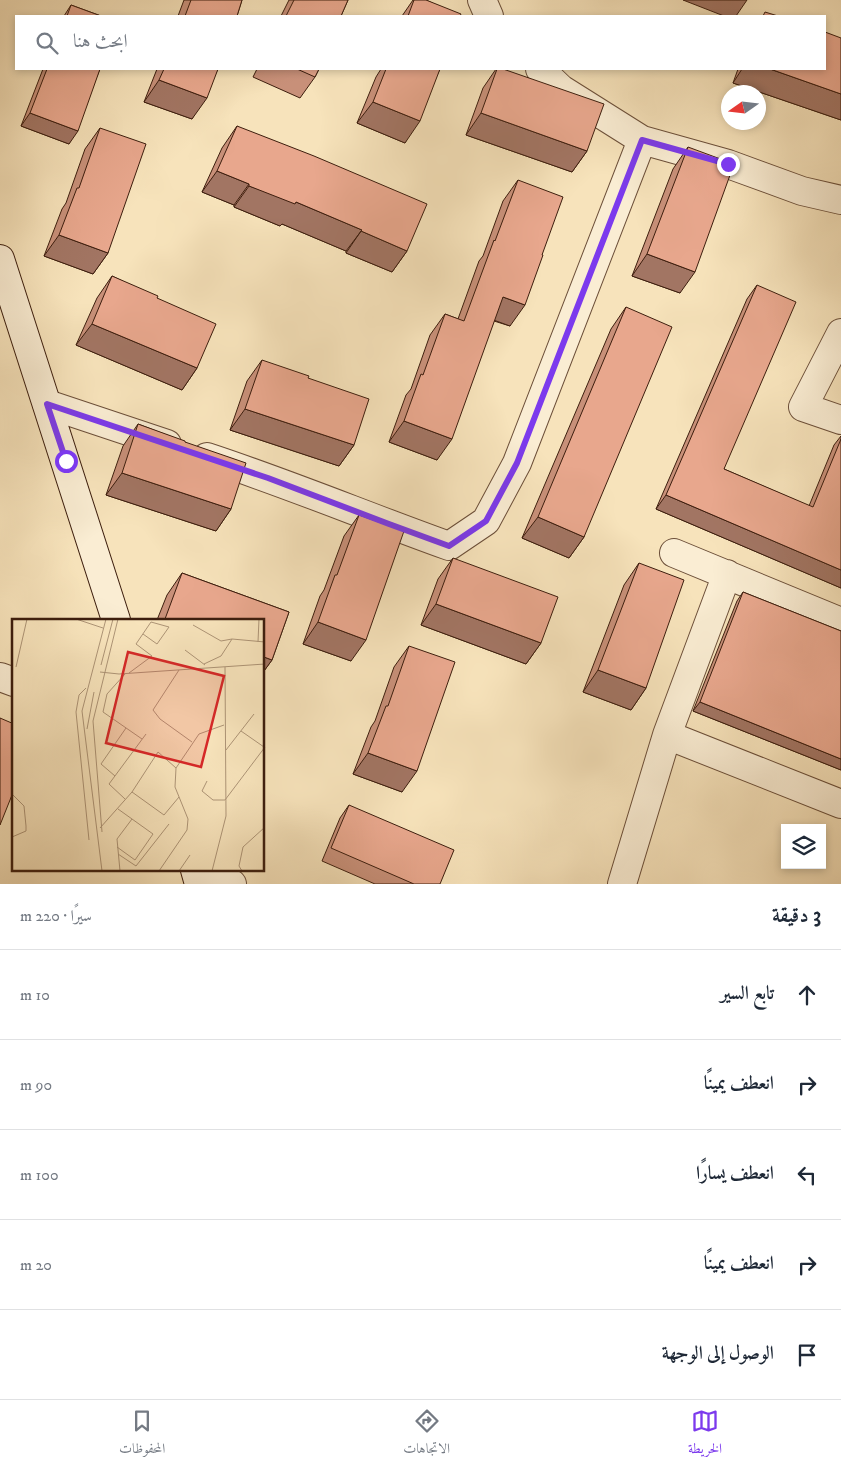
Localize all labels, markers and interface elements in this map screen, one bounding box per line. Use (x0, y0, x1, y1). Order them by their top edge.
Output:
search box (15, 15, 826, 70)
icon: search (33, 29, 61, 57)
text: ابحث هنا (73, 30, 128, 53)
north arrow (721, 85, 766, 130)
route end (717, 153, 740, 176)
route start (55, 450, 78, 473)
inset map (12, 619, 265, 872)
map controls (781, 824, 826, 869)
button: layers (781, 824, 826, 869)
text: 3 دقيقة (772, 903, 821, 929)
text: سيرًا · 220 m (20, 906, 92, 926)
icon: ahead (793, 981, 821, 1009)
text: تابع السير (720, 982, 774, 1005)
text: 10 m (20, 985, 50, 1005)
icon: right (793, 1071, 821, 1099)
text: انعطف يمينًا (704, 1072, 774, 1095)
text: 90 m (20, 1075, 52, 1095)
icon: left (793, 1161, 821, 1189)
text: انعطف يسارًا (696, 1162, 774, 1185)
text: 100 m (20, 1165, 59, 1185)
icon: right (793, 1251, 821, 1279)
text: انعطف يمينًا (704, 1252, 774, 1275)
text: 20 m (20, 1255, 52, 1275)
icon: arrive (793, 1341, 821, 1369)
text: الوصول إلى الوجهة (662, 1342, 774, 1365)
tab: المحفوظات (119, 1407, 165, 1462)
tab: الاتجاهات (403, 1407, 450, 1462)
tab: الخريطة (688, 1407, 722, 1462)

